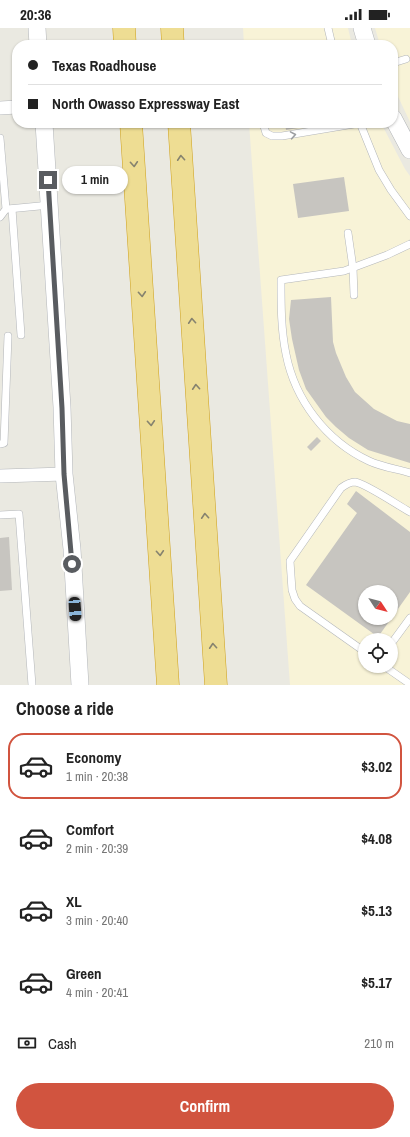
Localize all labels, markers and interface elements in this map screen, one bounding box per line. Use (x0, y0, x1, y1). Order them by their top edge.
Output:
text: 20:36 (20, 4, 51, 25)
text: Texas Roadhouse (52, 55, 156, 76)
text: North Owasso Expressway East (52, 93, 239, 114)
one-way arrow (290, 131, 296, 139)
one-way arrow (177, 155, 186, 161)
one-way arrow (129, 161, 138, 167)
callout: 1 min (62, 166, 128, 194)
route end (39, 171, 57, 189)
text: 1 min (81, 171, 109, 188)
one-way arrow (138, 291, 147, 297)
one-way arrow (187, 318, 196, 324)
one-way arrow (192, 384, 201, 390)
one-way arrow (146, 420, 155, 426)
one-way arrow (200, 513, 209, 519)
one-way arrow (155, 550, 164, 556)
route start (63, 555, 81, 573)
north arrow (358, 585, 398, 625)
map controls (358, 585, 398, 673)
car (68, 597, 82, 621)
button: locate (358, 633, 398, 673)
one-way arrow (209, 643, 218, 649)
text: Choose a ride (16, 696, 114, 721)
text: Economy (66, 747, 121, 768)
icon: car (18, 748, 54, 784)
text: $3.02 (361, 756, 392, 777)
text: 1 min · 20:38 (66, 768, 128, 785)
text: Comfort (66, 819, 114, 840)
icon: car (18, 820, 54, 856)
text: $4.08 (361, 828, 392, 849)
text: 2 min · 20:39 (66, 840, 128, 857)
text: XL (66, 891, 82, 912)
icon: car (18, 892, 54, 928)
text: $5.13 (361, 900, 392, 921)
text: 3 min · 20:40 (66, 912, 128, 929)
text: Green (66, 963, 102, 984)
icon: car (18, 964, 54, 1000)
text: $5.17 (361, 972, 392, 993)
text: 4 min · 20:41 (66, 984, 128, 1001)
icon: cash (16, 1032, 38, 1054)
text: Cash (48, 1033, 77, 1054)
text: 210 m (364, 1035, 394, 1052)
button: Confirm (16, 1083, 394, 1129)

